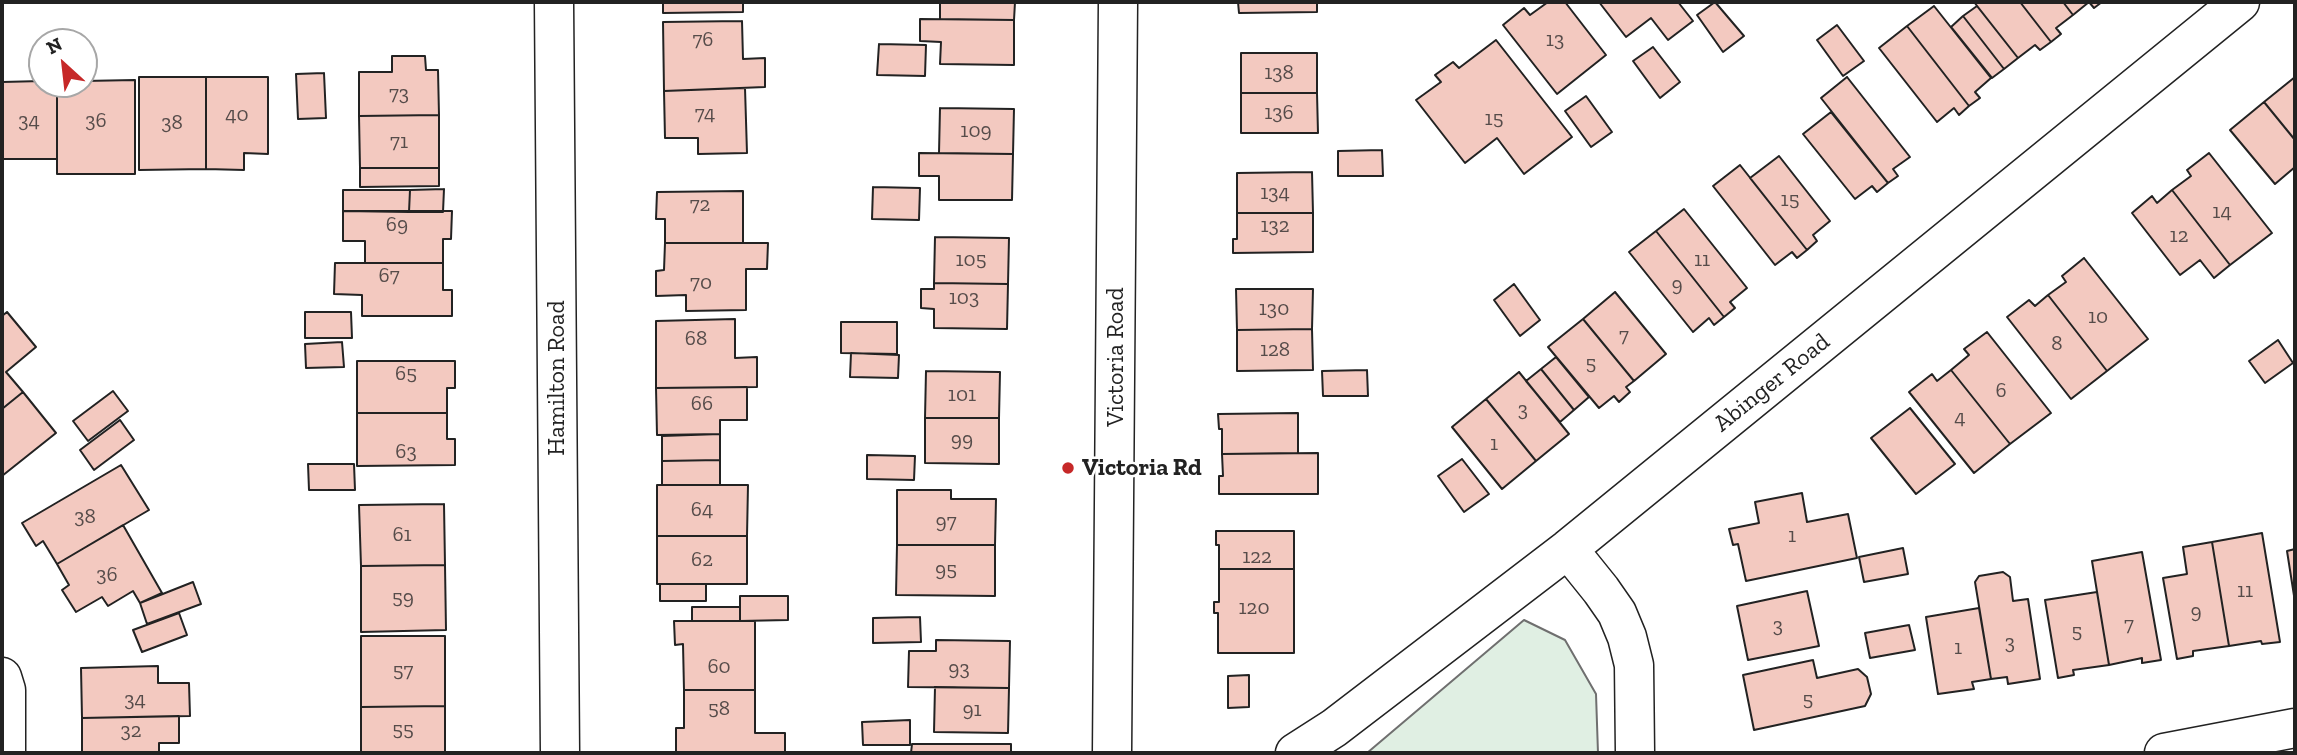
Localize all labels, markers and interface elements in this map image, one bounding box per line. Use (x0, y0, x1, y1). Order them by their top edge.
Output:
house number: 76 (692, 27, 714, 53)
house number: 13 (1546, 27, 1564, 53)
north arrow (28, 28, 98, 98)
text: N (42, 32, 66, 59)
house number: 138 (1264, 60, 1294, 86)
house number: 73 (389, 81, 409, 107)
house number: 136 (1264, 100, 1294, 126)
house number: 74 (695, 101, 715, 127)
house number: 40 (225, 102, 249, 128)
house number: 15 (1485, 106, 1503, 132)
house number: 34 (18, 108, 40, 134)
house number: 36 (85, 108, 107, 134)
house number: 38 (161, 110, 183, 136)
house number: 109 (960, 118, 992, 144)
house number: 71 (390, 129, 408, 155)
house number: 134 (1260, 180, 1290, 206)
house number: 15 (1781, 187, 1799, 213)
house number: 72 (690, 192, 710, 218)
house number: 14 (2212, 199, 2232, 225)
house number: 69 (386, 212, 408, 238)
house number: 132 (1260, 213, 1290, 239)
house number: 12 (2170, 223, 2188, 249)
house number: 105 (956, 247, 986, 273)
house number: 11 (1694, 247, 1710, 273)
house number: 67 (378, 263, 400, 289)
house number: 70 (690, 270, 712, 296)
house number: 9 (1671, 272, 1683, 298)
house number: 103 (949, 285, 979, 311)
street label: Victoria Road (1102, 287, 1130, 427)
house number: 130 (1259, 296, 1289, 322)
street label: Hamilton Road (543, 300, 571, 456)
house number: 10 (2088, 304, 2108, 330)
house number: 7 (1619, 323, 1629, 349)
house number: 68 (685, 326, 707, 352)
street label: Abinger Road (1708, 328, 1836, 438)
house number: 8 (2051, 331, 2063, 357)
house number: 128 (1260, 337, 1290, 363)
house number: 5 (1586, 351, 1596, 377)
house number: 65 (395, 361, 417, 387)
house number: 6 (1995, 378, 2007, 404)
house number: 101 (948, 382, 976, 408)
house number: 66 (691, 391, 713, 417)
house number: 3 (1518, 397, 1528, 423)
house number: 4 (1954, 405, 1966, 431)
house number: 99 (951, 427, 973, 453)
house number: 1 (1490, 431, 1498, 457)
house number: 63 (395, 439, 417, 465)
place label: Victoria Rd (1082, 454, 1202, 482)
marker: Victoria Rd (1060, 460, 1076, 476)
house number: 64 (691, 497, 713, 523)
house number: 38 (74, 504, 96, 530)
house number: 97 (935, 509, 957, 535)
house number: 61 (392, 522, 412, 548)
house number: 1 (1788, 523, 1796, 549)
house number: 122 (1242, 544, 1272, 570)
house number: 62 (691, 547, 713, 573)
house number: 95 (935, 557, 957, 583)
house number: 36 (96, 562, 118, 588)
house number: 11 (2237, 578, 2253, 604)
house number: 59 (392, 585, 414, 611)
house number: 120 (1239, 595, 1269, 621)
house number: 9 (2190, 599, 2202, 625)
house number: 7 (2124, 612, 2134, 638)
house number: 3 (1773, 613, 1783, 639)
house number: 5 (2072, 619, 2082, 645)
house number: 3 (2005, 630, 2015, 656)
house number: 1 (1954, 635, 1962, 661)
house number: 60 (707, 654, 731, 680)
house number: 93 (948, 656, 970, 682)
house number: 57 (393, 658, 413, 684)
house number: 34 (124, 687, 146, 713)
house number: 5 (1803, 687, 1813, 713)
house number: 58 (708, 696, 730, 722)
house number: 91 (962, 697, 982, 723)
house number: 55 (392, 717, 414, 743)
house number: 32 (120, 718, 142, 744)

